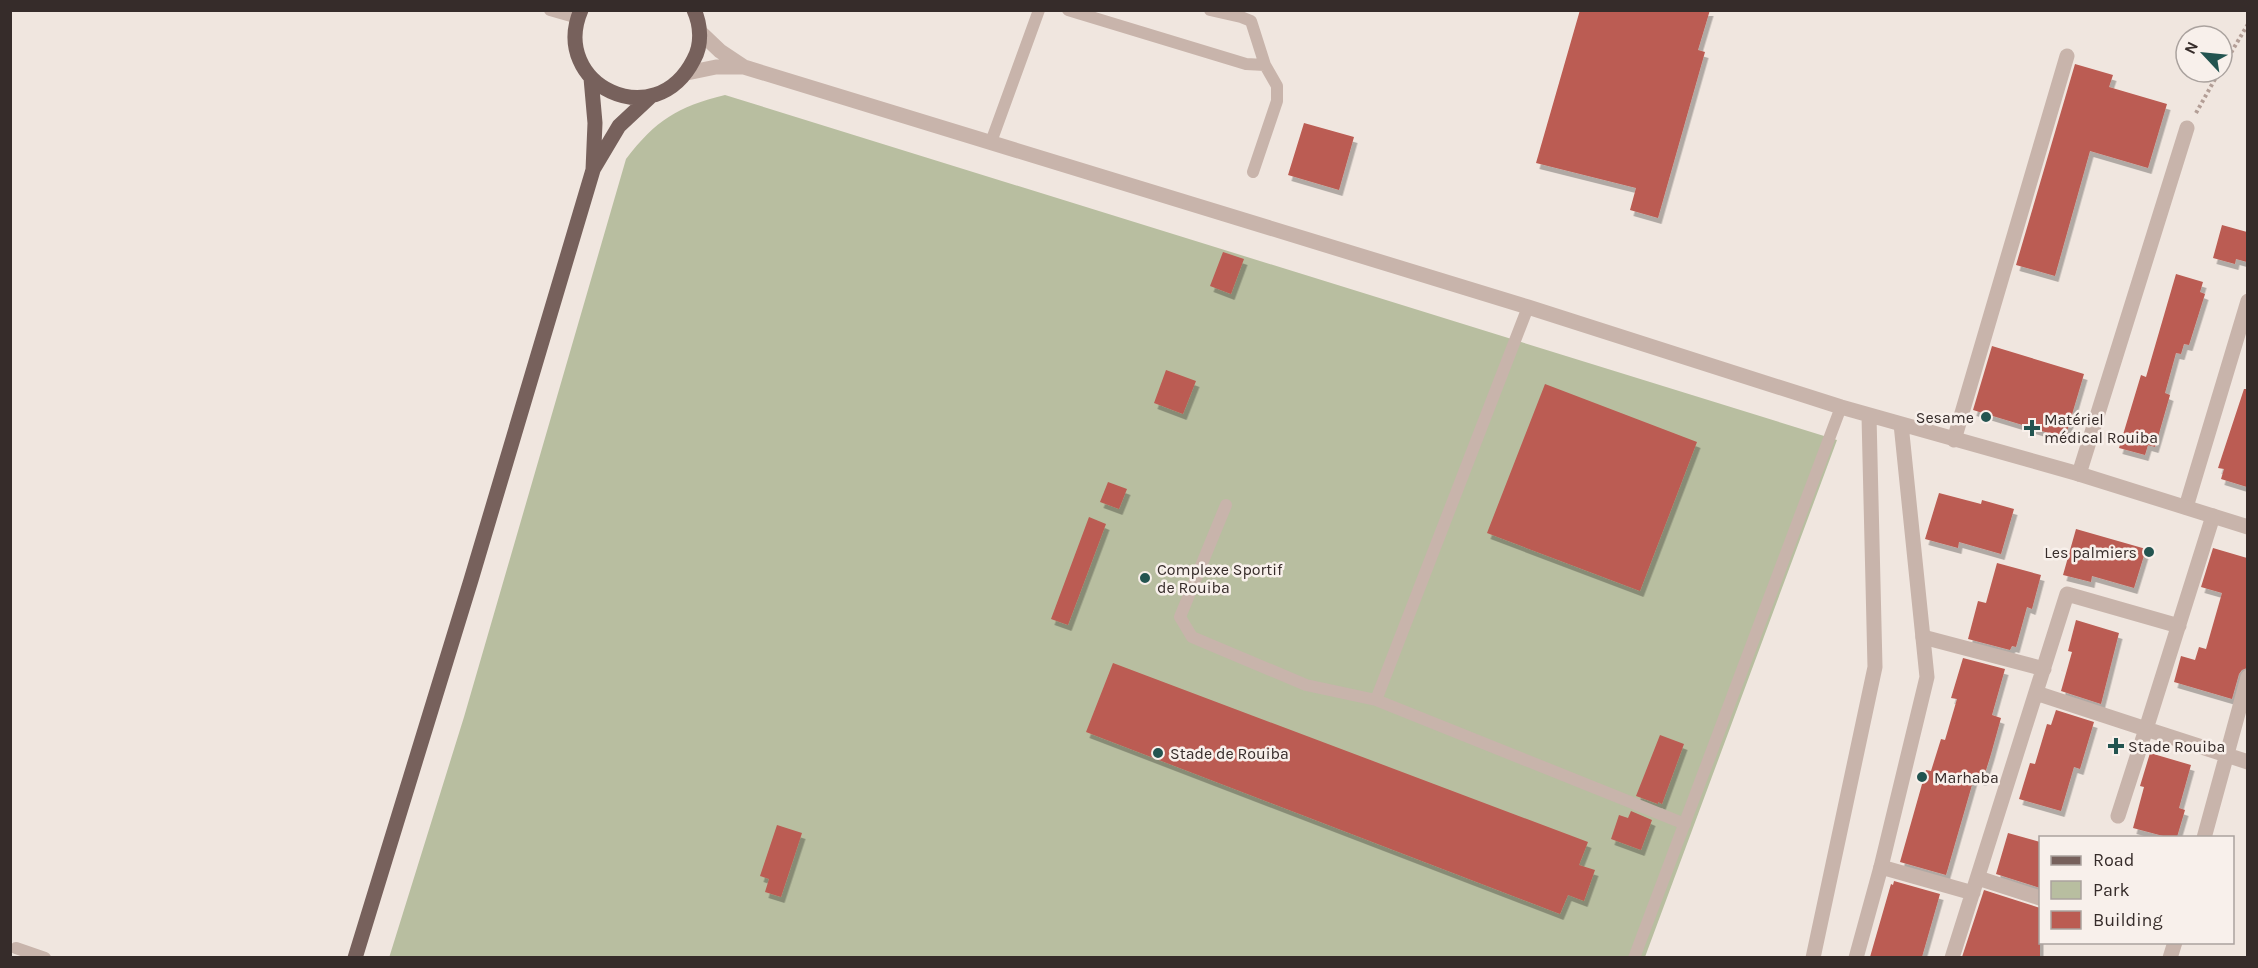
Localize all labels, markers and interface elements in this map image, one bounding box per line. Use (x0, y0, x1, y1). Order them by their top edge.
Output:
north arrow (2174, 24, 2234, 84)
text: N (2180, 38, 2202, 57)
place label: Sesame (1916, 408, 1974, 427)
marker: Sesame (1979, 410, 1993, 424)
place label: Matériel médical Rouiba (2044, 410, 2158, 447)
marker: Matériel médical Rouiba (2025, 421, 2039, 435)
place label: Les palmiers (2044, 543, 2137, 562)
marker: Les palmiers (2142, 545, 2156, 559)
place label: Complexe Sportif de Rouiba (1157, 560, 1283, 597)
marker: Complexe Sportif de Rouiba (1138, 571, 1152, 585)
place label: Stade Rouiba (2128, 737, 2225, 756)
marker: Stade Rouiba (2109, 739, 2123, 753)
place label: Stade de Rouiba (1170, 744, 1289, 763)
marker: Stade de Rouiba (1151, 746, 1165, 760)
place label: Marhaba (1934, 768, 1999, 787)
marker: Marhaba (1915, 770, 1929, 784)
legend (2039, 836, 2234, 944)
text: Road (2093, 849, 2134, 871)
text: Park (2093, 879, 2130, 901)
text: Building (2093, 909, 2163, 931)

